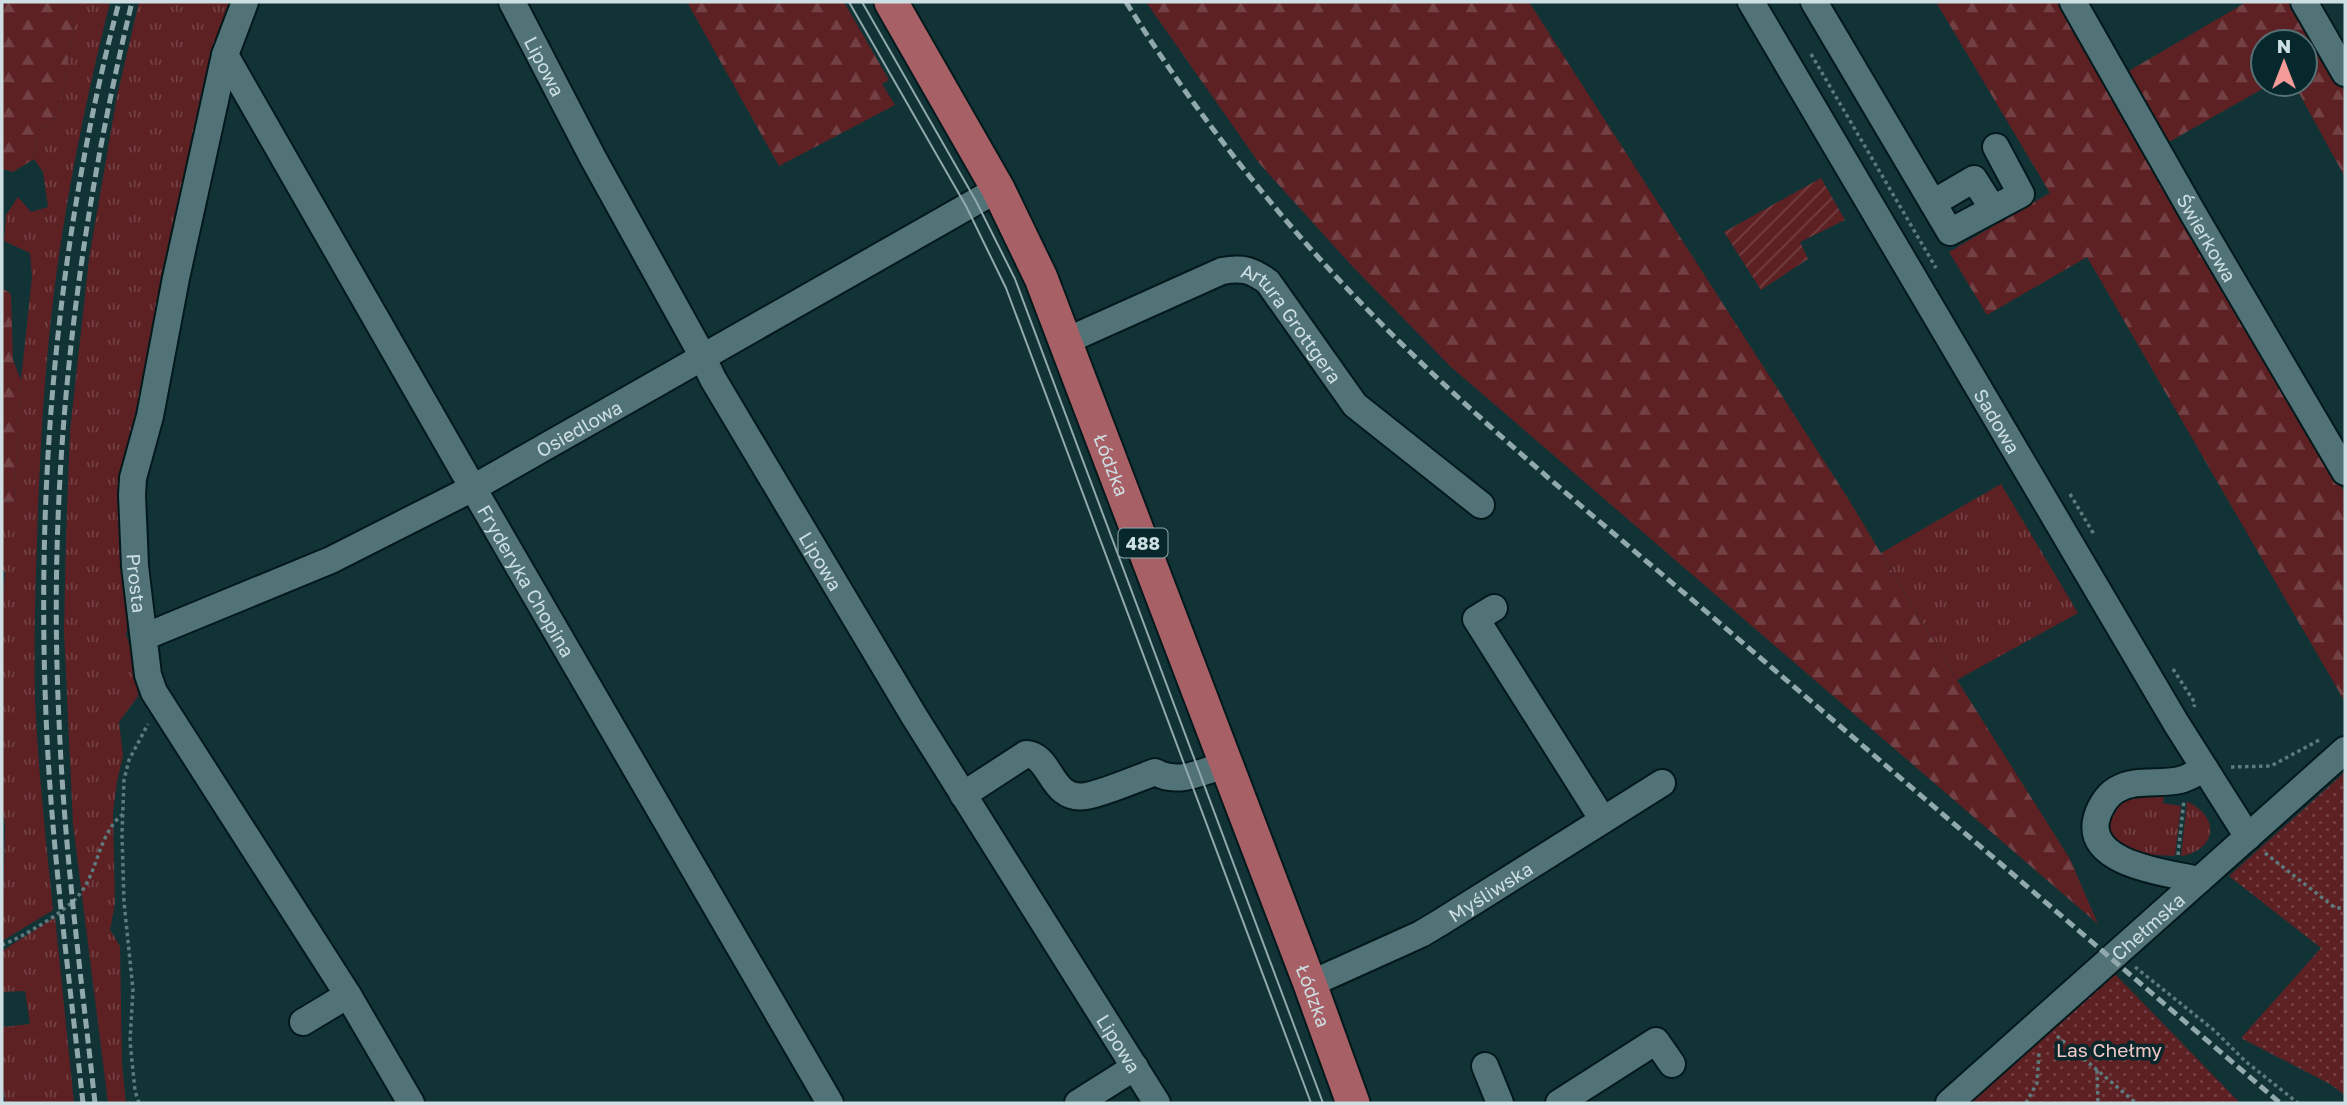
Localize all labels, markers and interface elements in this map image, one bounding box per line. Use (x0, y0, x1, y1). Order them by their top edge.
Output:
north arrow (2249, 28, 2319, 98)
street label: Lipowa (520, 32, 570, 100)
text: N (2277, 34, 2291, 57)
street label: Świerkowa (2173, 189, 2242, 286)
street label: Artura Grottgera (1239, 258, 1347, 387)
street label: Sadowa (1970, 384, 2026, 457)
street label: Osiedlowa (532, 394, 626, 461)
street label: Łódzka (1090, 430, 1134, 499)
street label: Fryderyka Chopina (474, 500, 580, 661)
street label: Lipowa (795, 527, 848, 594)
road number: 488 (1118, 528, 1168, 558)
street label: Prosta (123, 553, 152, 614)
street label: Myśliwska (1444, 856, 1536, 926)
street label: Chełmska (2106, 887, 2189, 965)
street label: Łódzka (1292, 961, 1336, 1030)
street label: Lipowa (1093, 1010, 1146, 1077)
park label: Las Chełmy (2056, 1038, 2162, 1061)

